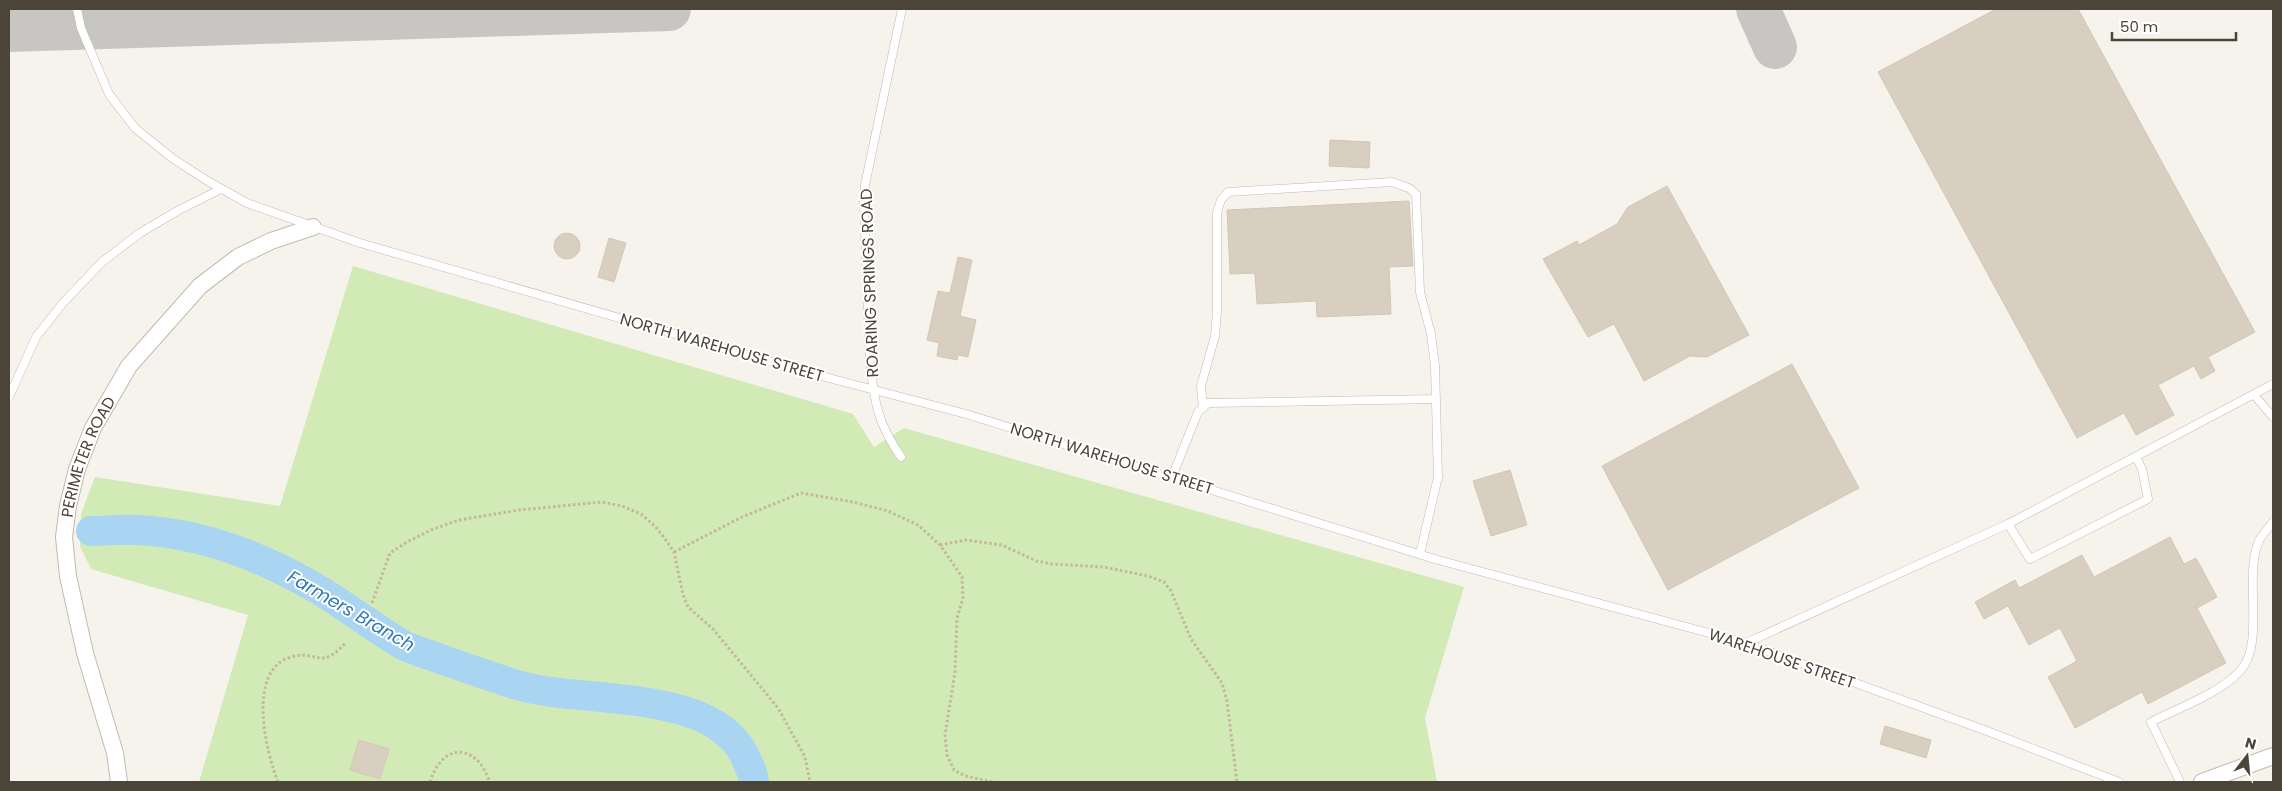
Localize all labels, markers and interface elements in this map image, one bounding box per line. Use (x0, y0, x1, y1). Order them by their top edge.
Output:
scale bar (2112, 10, 2236, 42)
text: 50 m (2120, 16, 2158, 37)
street label: ROARING SPRINGS ROAD (855, 188, 884, 378)
street label: NORTH WAREHOUSE STREET (617, 307, 827, 388)
street label: PERIMETER ROAD (56, 392, 121, 519)
street label: NORTH WAREHOUSE STREET (1008, 417, 1216, 500)
water label: Farmers Branch (283, 564, 419, 657)
street label: WAREHOUSE STREET (1706, 623, 1858, 694)
north arrow (2222, 731, 2272, 781)
text: N (2243, 732, 2258, 755)

